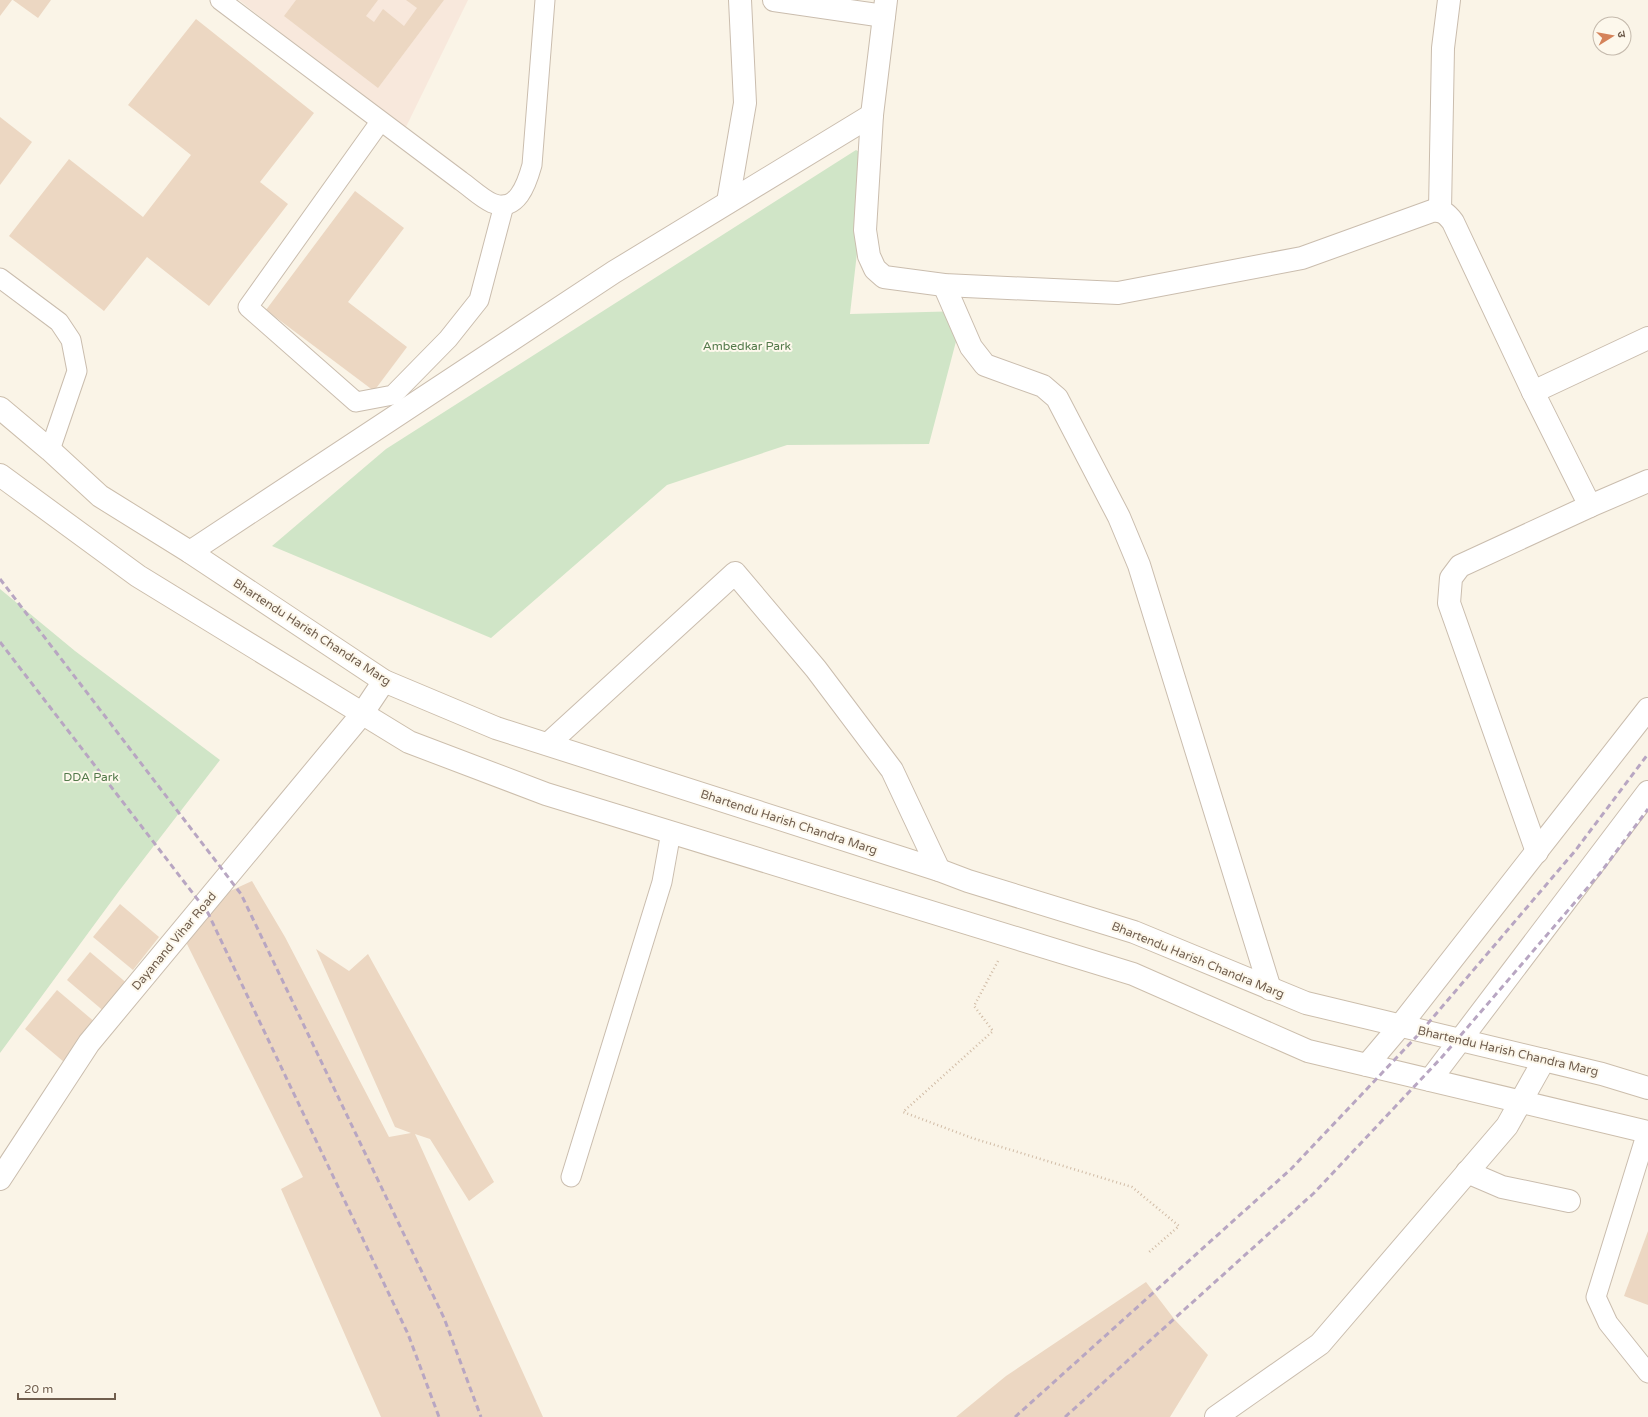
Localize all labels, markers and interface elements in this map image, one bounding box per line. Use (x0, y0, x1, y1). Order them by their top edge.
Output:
north arrow (1592, 16, 1632, 56)
text: उ (1614, 30, 1628, 39)
park label: Ambedkar Park (703, 339, 792, 353)
street label: Bhartendu Harish Chandra Marg (231, 576, 393, 688)
park label: DDA Park (63, 770, 119, 784)
street label: Bhartendu Harish Chandra Marg (699, 787, 879, 857)
street label: Dayanand Vihar Road (129, 889, 219, 993)
street label: Bhartendu Harish Chandra Marg (1110, 919, 1286, 1001)
street label: Bhartendu Harish Chandra Marg (1416, 1023, 1600, 1079)
scale bar (18, 1375, 115, 1401)
text: 20 m (24, 1382, 53, 1396)

